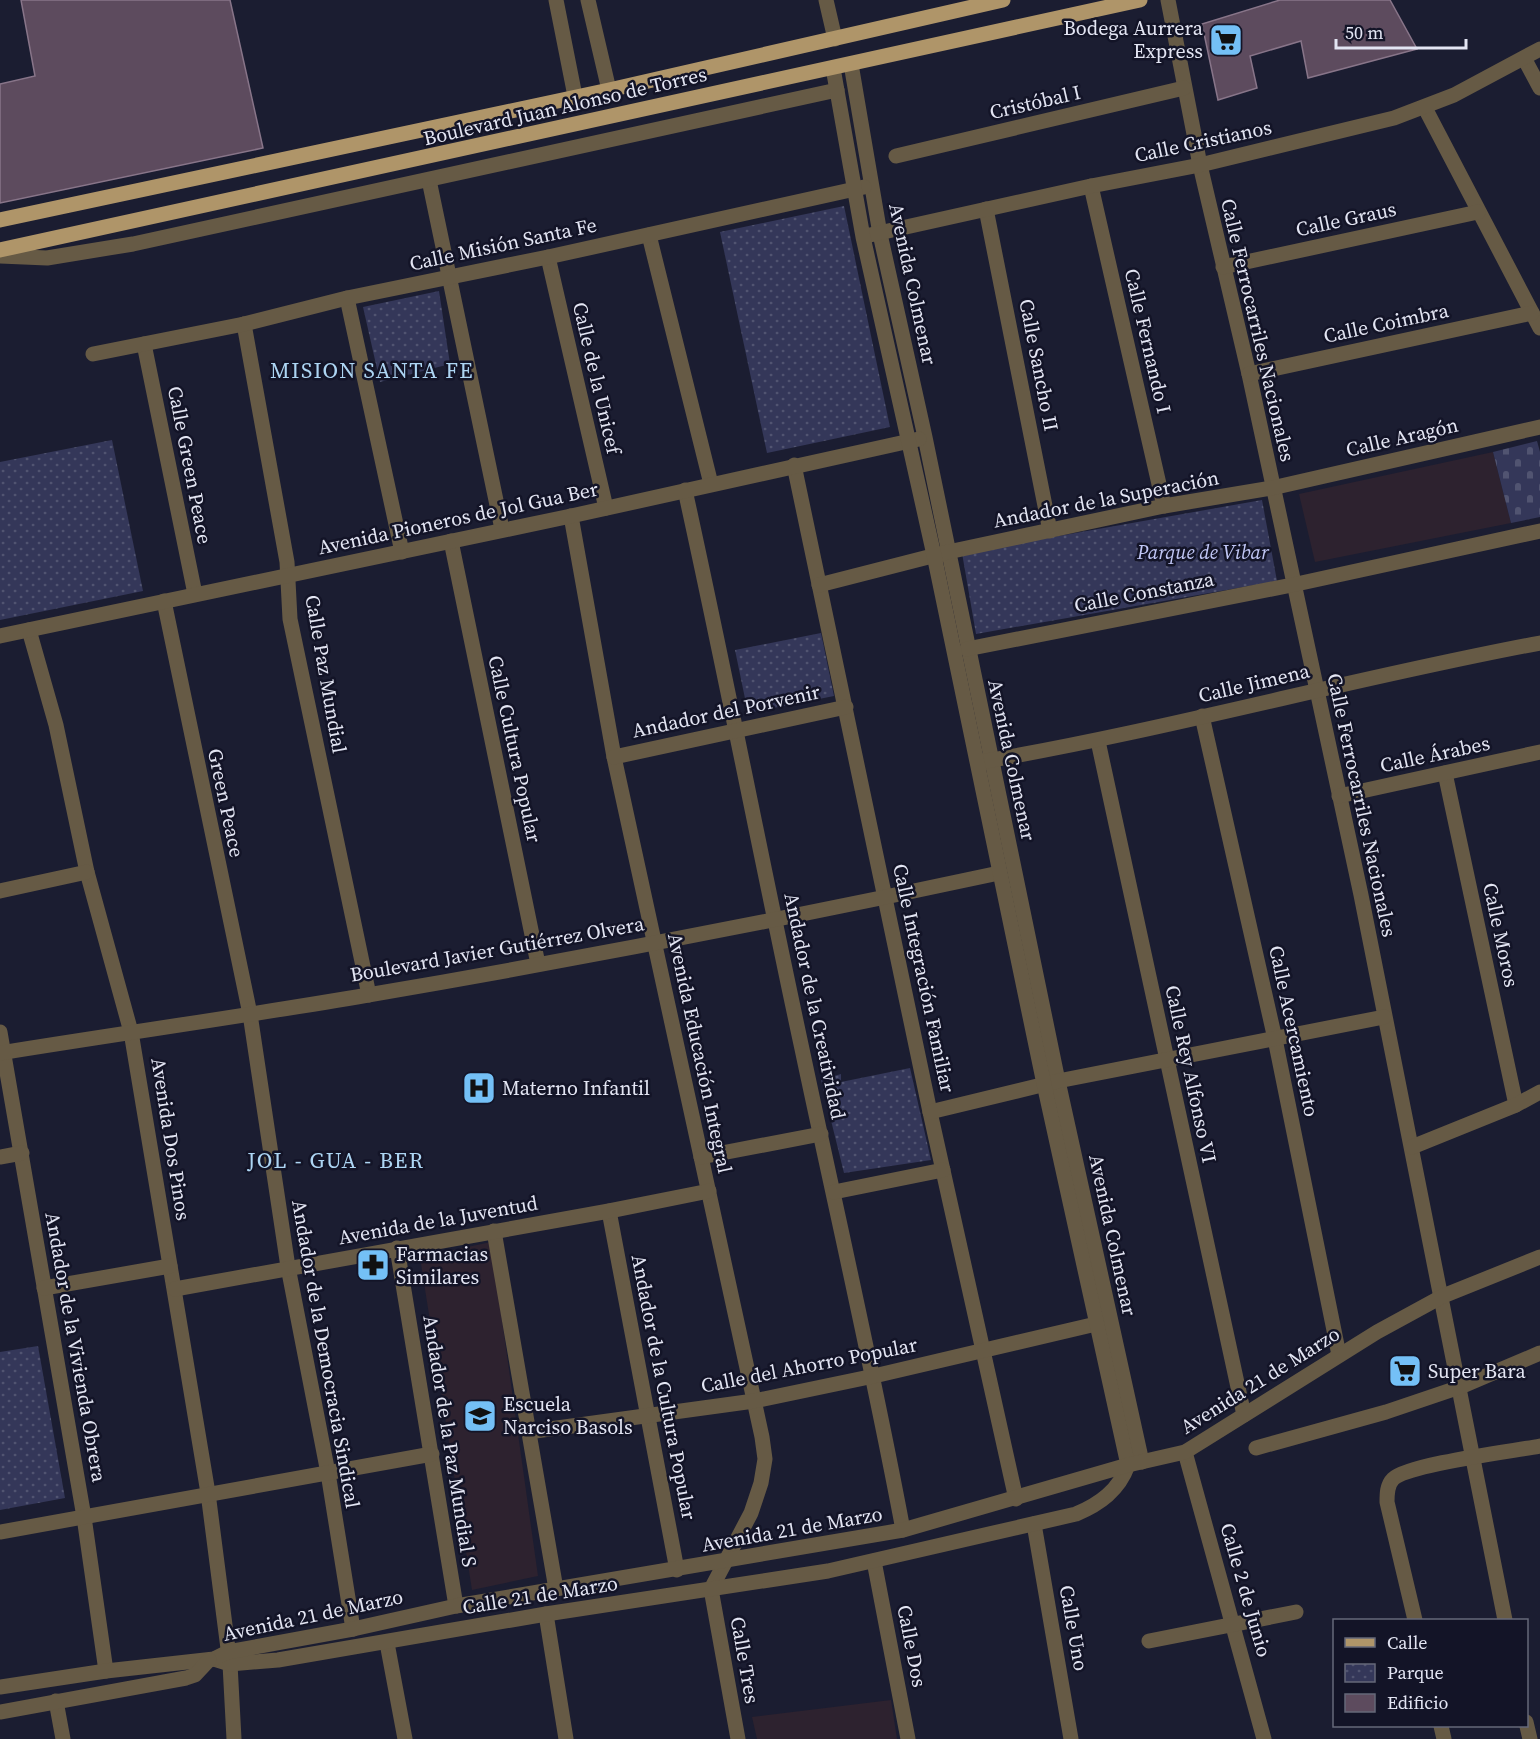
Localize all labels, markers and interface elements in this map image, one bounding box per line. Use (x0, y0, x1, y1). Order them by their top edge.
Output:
scale bar (1336, 12, 1466, 50)
place label: Bodega Aurrera Express (1063, 14, 1204, 65)
text: 50 m (1345, 20, 1383, 45)
supermarket icon: Bodega Aurrera Express (1208, 22, 1244, 58)
street label: Boulevard Juan Alonso de Torres (420, 60, 710, 152)
street label: Cristóbal I (987, 78, 1083, 126)
street label: Calle Cristianos (1132, 113, 1274, 169)
street label: Calle Graus (1293, 195, 1399, 243)
street label: Calle Ferrocarriles Nacionales (1214, 196, 1302, 464)
street label: Avenida Colmenar (882, 201, 944, 368)
street label: Calle Misión Santa Fe (407, 210, 599, 278)
street label: Calle Fernando I (1118, 266, 1178, 416)
street label: Calle Coimbra (1321, 296, 1452, 350)
street label: Calle Sancho II (1012, 297, 1066, 433)
street label: Calle de la Unicef (566, 299, 629, 459)
district label: MISION SANTA FE (270, 355, 474, 385)
street label: Calle Green Peace (161, 384, 219, 546)
street label: Calle Aragón (1343, 410, 1461, 464)
street label: Andador de la Superación (991, 463, 1221, 535)
street label: Avenida Pioneros de Jol Gua Ber (315, 474, 601, 561)
park label: Parque de Vibar (1136, 538, 1270, 566)
street label: Calle Constanza (1072, 565, 1217, 619)
street label: Calle Paz Mundial (298, 593, 354, 755)
street label: Calle Cultura Popular (482, 653, 549, 846)
street label: Calle Jimena (1196, 656, 1313, 709)
street label: Calle Ferrocarriles Nacionales (1320, 671, 1404, 939)
street label: Andador del Porvenir (629, 677, 823, 745)
street label: Avenida Colmenar (981, 677, 1043, 844)
street label: Calle Árabes (1377, 729, 1493, 779)
street label: Green Peace (201, 746, 251, 860)
street label: Calle Integración Familiar (886, 861, 962, 1096)
street label: Calle Moros (1476, 880, 1526, 990)
street label: Andador de la Creatividad (777, 890, 853, 1122)
street label: Boulevard Javier Gutiérrez Olvera (348, 909, 647, 989)
street label: Avenida Educación Integral (661, 930, 739, 1176)
street label: Calle Acercamiento (1262, 943, 1326, 1119)
street label: Calle Rey Alfonso VI (1158, 983, 1224, 1165)
street label: Avenida Dos Pinos (144, 1056, 198, 1222)
hospital icon: Materno Infantil (461, 1070, 497, 1106)
place label: Materno Infantil (502, 1074, 650, 1102)
district label: JOL - GUA - BER (246, 1145, 425, 1175)
street label: Avenida Colmenar (1082, 1152, 1144, 1319)
street label: Avenida de la Juventud (336, 1189, 541, 1251)
street label: Andador de la Democracia Sindical (285, 1198, 367, 1510)
street label: Andador de la Vivienda Obrera (38, 1210, 114, 1485)
place label: Farmacias Similares (396, 1240, 488, 1291)
pharmacy icon: Farmacias Similares (355, 1247, 391, 1283)
street label: Andador de la Cultura Popular (625, 1252, 704, 1523)
street label: Andador de la Paz Mundial S (416, 1313, 484, 1569)
street label: Avenida 21 de Marzo (1175, 1320, 1345, 1440)
street label: Calle del Ahorro Popular (698, 1330, 920, 1400)
supermarket icon: Super Bara (1387, 1353, 1423, 1389)
place label: Super Bara (1428, 1357, 1526, 1385)
place label: Escuela Narciso Basols (503, 1390, 633, 1441)
school or university icon: Escuela Narciso Basols (462, 1398, 498, 1434)
street label: Avenida 21 de Marzo (699, 1499, 885, 1559)
street label: Calle 2 de Junio (1214, 1520, 1278, 1660)
street label: Calle 21 de Marzo (460, 1569, 620, 1621)
street label: Avenida 21 de Marzo (220, 1582, 406, 1648)
street label: Calle Uno (1053, 1583, 1095, 1673)
street label: Calle Dos (890, 1602, 934, 1690)
street label: Calle Tres (724, 1614, 766, 1706)
legend (1333, 1619, 1528, 1727)
text: Calle (1387, 1630, 1427, 1655)
text: Parque (1387, 1660, 1444, 1685)
text: Edificio (1387, 1690, 1448, 1715)

